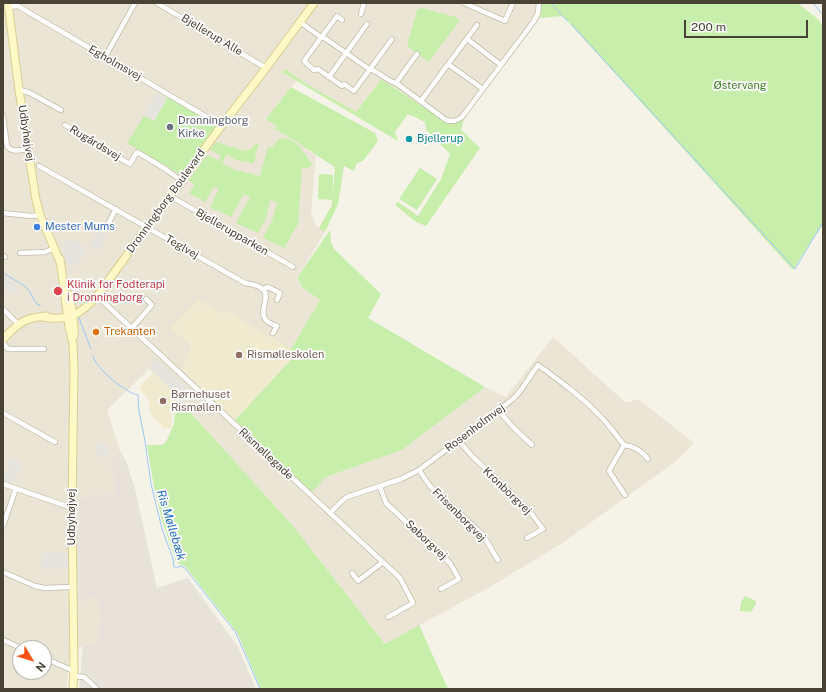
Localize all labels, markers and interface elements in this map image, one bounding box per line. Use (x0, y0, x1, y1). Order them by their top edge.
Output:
street label: Bjellerup Alle (179, 12, 245, 58)
scale bar (686, 12, 810, 38)
text: 200 m (691, 20, 726, 34)
street label: Egholmsvej (86, 43, 144, 83)
park label: Østervang (713, 79, 767, 93)
street label: Udbyhøjvej (15, 104, 37, 162)
place label: Dronningborg Kirke (178, 114, 248, 140)
marker: Dronningborg Kirke (165, 122, 175, 132)
street label: Rugårdsvej (67, 123, 123, 163)
place label: Bjellerup (417, 132, 463, 146)
marker: Bjellerup (404, 134, 414, 144)
street label: Dronningborg Boulevard (124, 147, 208, 255)
street label: Bjellerupparken (193, 206, 271, 258)
place label: Mester Mums (45, 220, 115, 234)
marker: Mester Mums (32, 222, 42, 232)
street label: Teglvej (163, 232, 201, 262)
place label: Klinik for Fodterapi i Dronningborg (67, 278, 165, 304)
marker: Klinik for Fodterapi i Dronningborg (52, 285, 64, 297)
place label: Trekanten (104, 325, 156, 339)
marker: Trekanten (91, 327, 101, 337)
place label: Rismølleskolen (247, 348, 324, 362)
marker: Rismølleskolen (234, 350, 244, 360)
place label: Børnehuset Rismøllen (171, 388, 230, 414)
marker: Børnehuset Rismøllen (158, 396, 168, 406)
street label: Rosenholmvej (443, 401, 507, 455)
street label: Rismøllegade (236, 425, 296, 483)
street label: Kronborgvej (480, 465, 534, 517)
street label: Frisenborgvej (430, 486, 488, 544)
water label: Ris Møllebæk (153, 488, 189, 562)
street label: Udbyhøjvej (65, 489, 79, 545)
street label: Søborgvej (402, 517, 450, 563)
north arrow (12, 640, 52, 680)
text: N (33, 660, 48, 674)

